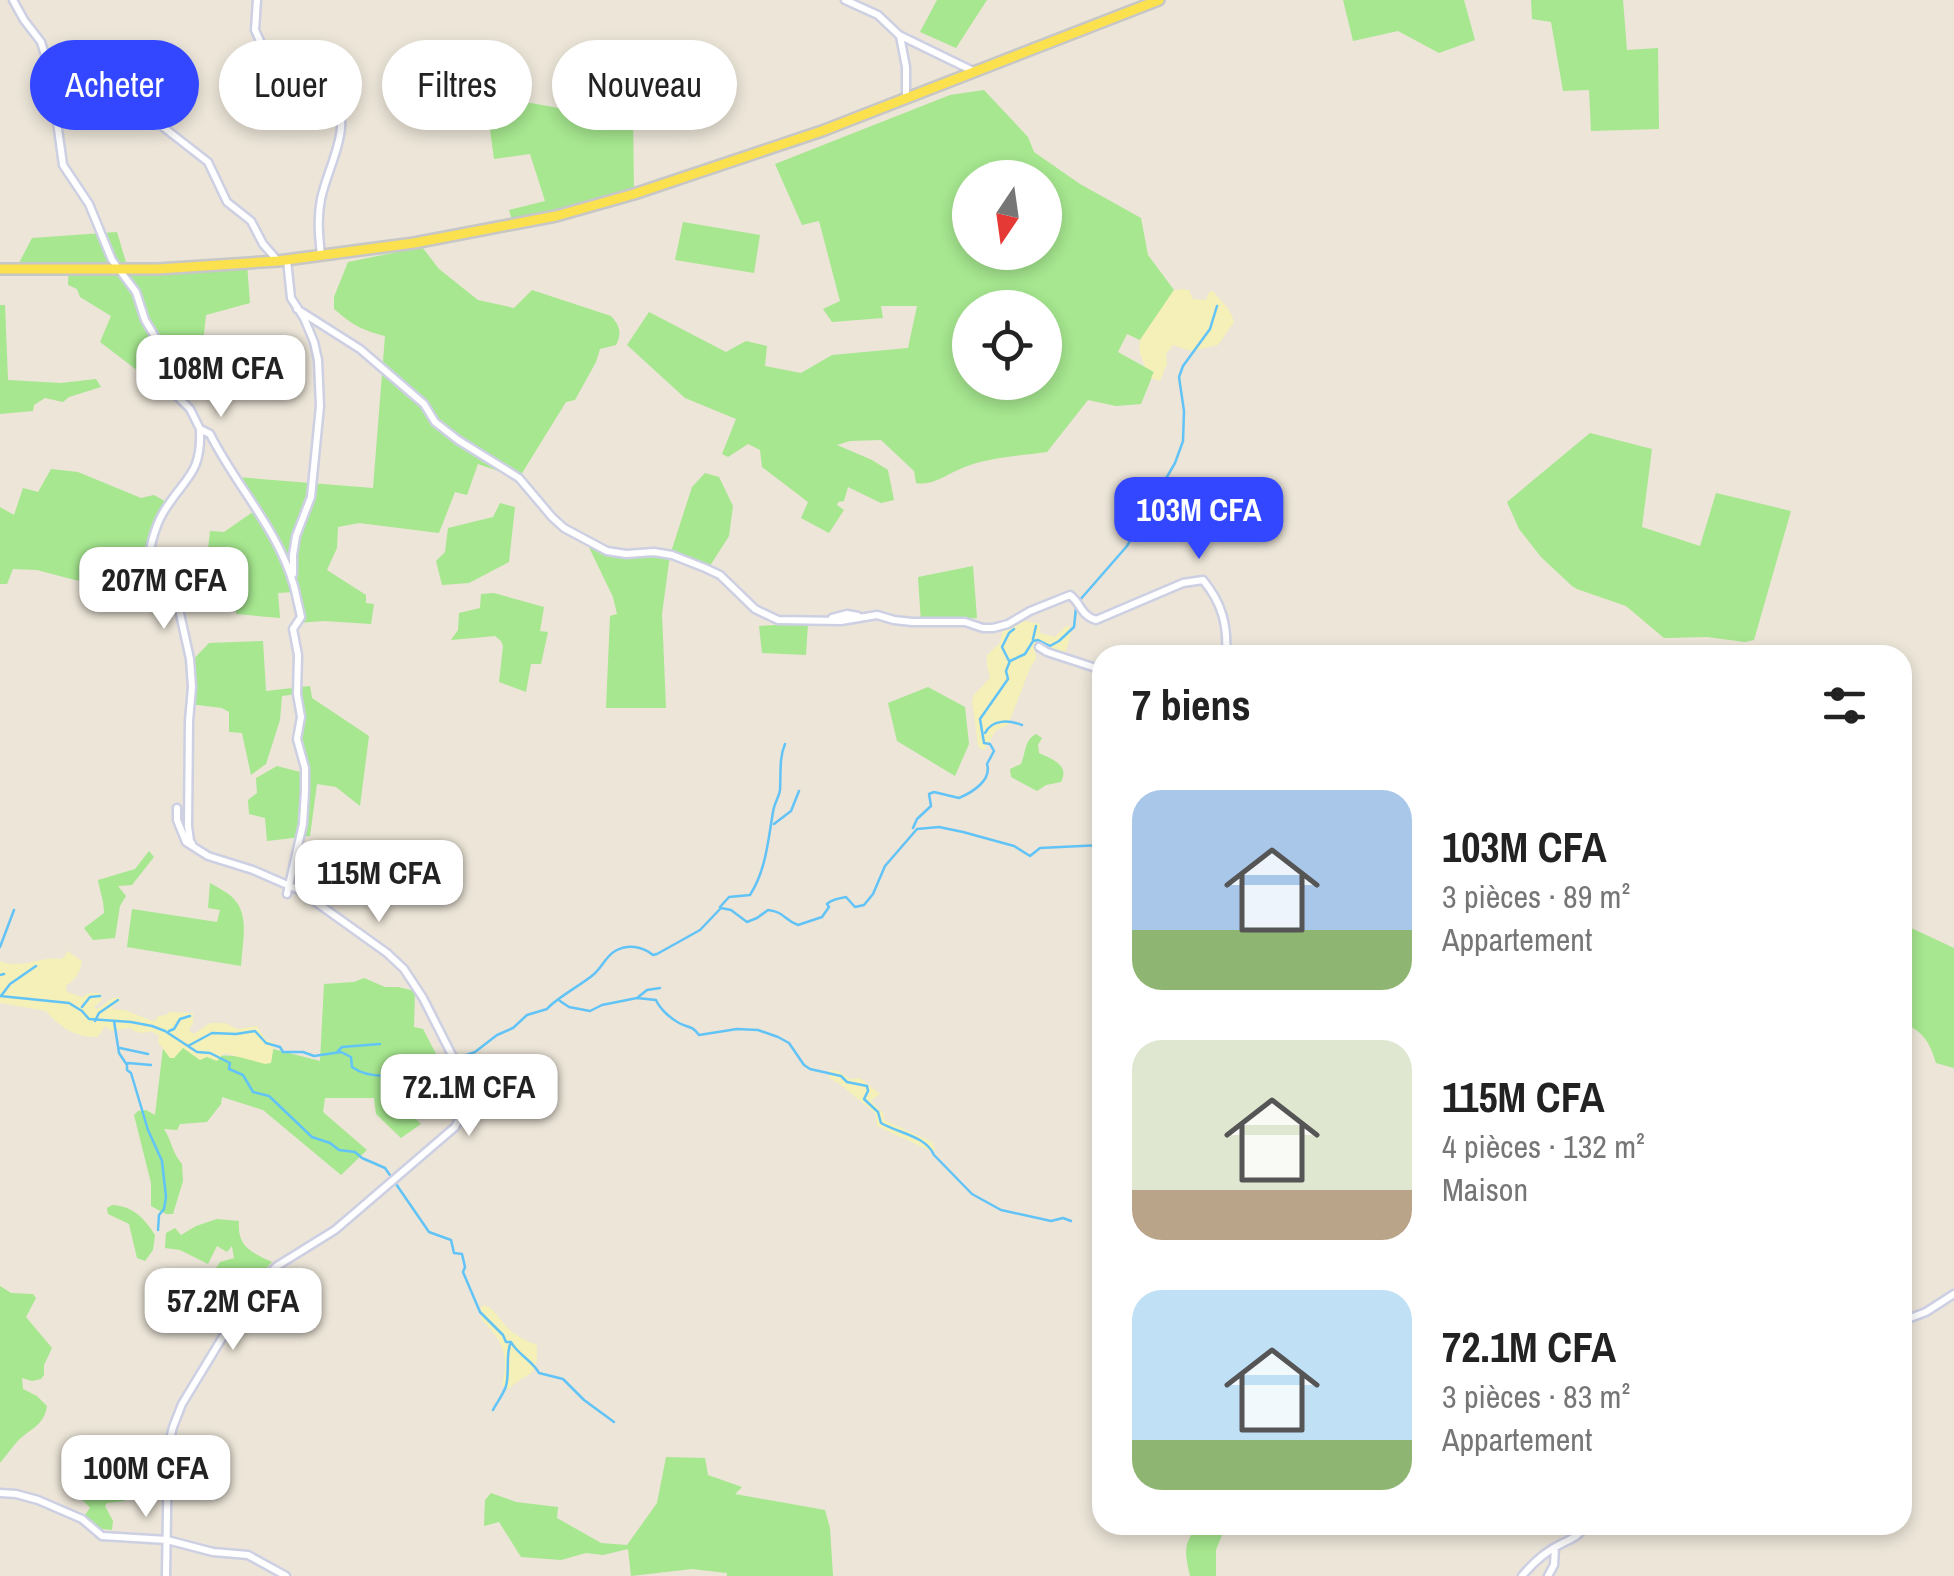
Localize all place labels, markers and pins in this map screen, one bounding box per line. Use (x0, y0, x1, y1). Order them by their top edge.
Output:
pin: 108M CFA (118, 335, 324, 420)
pin: 103M CFA (1096, 477, 1302, 562)
pin: 207M CFA (61, 547, 267, 632)
pin: 115M CFA (276, 840, 482, 925)
pin: 72.1M CFA (355, 1054, 583, 1139)
pin: 57.2M CFA (119, 1268, 347, 1353)
pin: 100M CFA (43, 1435, 249, 1520)

